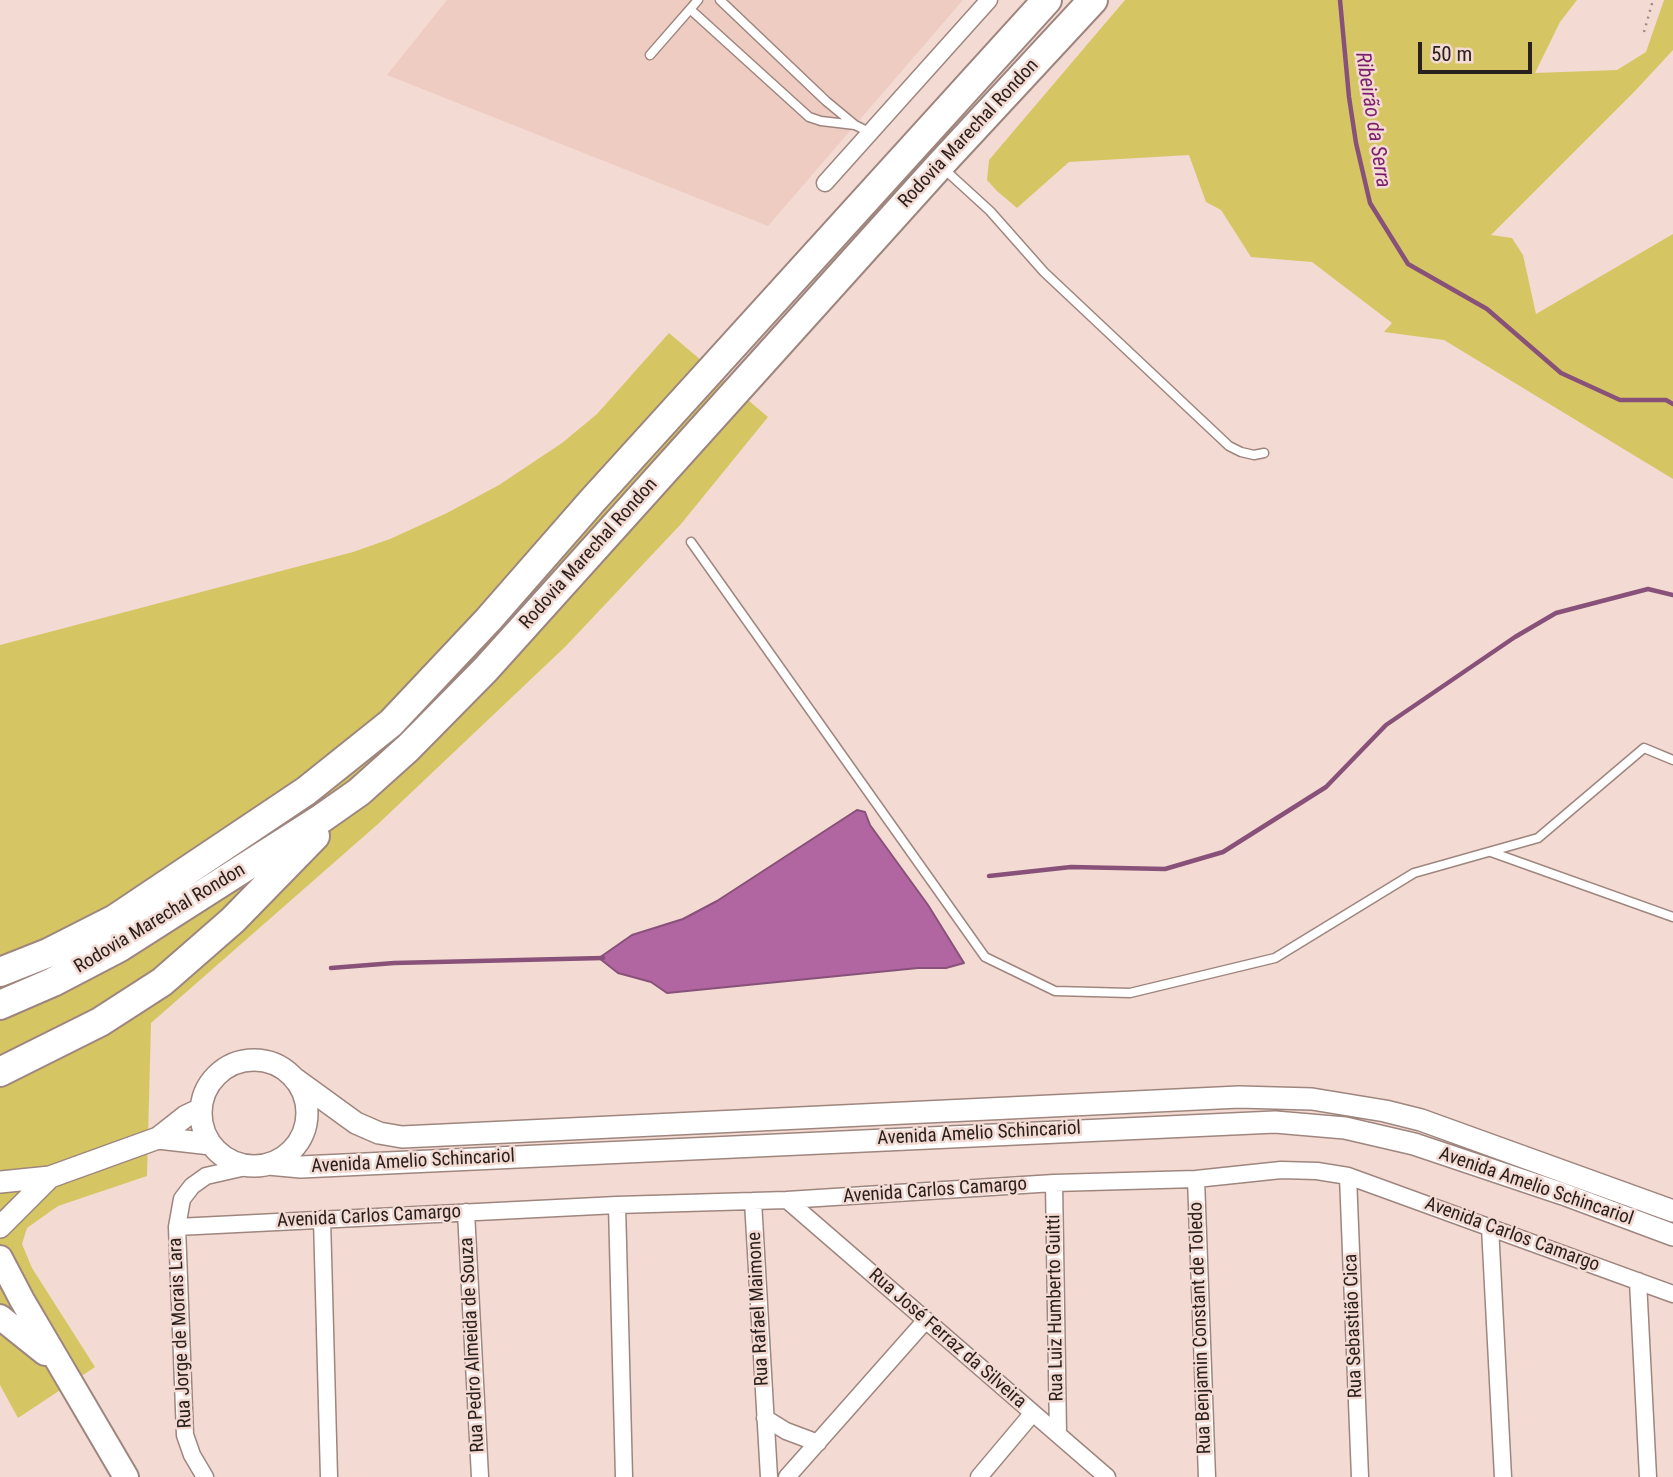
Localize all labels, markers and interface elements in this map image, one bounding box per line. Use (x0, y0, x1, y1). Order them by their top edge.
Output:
scale bar (1421, 28, 1535, 72)
text: 50 m (1431, 42, 1472, 66)
water label: Ribeirão da Serra (1349, 50, 1395, 190)
street label: Rodovia Marechal Rondon (894, 55, 1044, 213)
street label: Rodovia Marechal Rondon (515, 474, 663, 634)
street label: Rodovia Marechal Rondon (70, 859, 250, 979)
street label: Avenida Amelio Schincariol (877, 1117, 1081, 1151)
street label: Avenida Amelio Schincariol (1436, 1143, 1636, 1231)
street label: Avenida Amelio Schincariol (311, 1145, 515, 1179)
street label: Avenida Carlos Camargo (842, 1173, 1028, 1209)
street label: Avenida Carlos Camargo (1422, 1193, 1602, 1277)
street label: Avenida Carlos Camargo (276, 1201, 462, 1233)
street label: Rua Benjamin Constant de Toledo (1185, 1202, 1217, 1454)
street label: Rua Luiz Humberto Guitti (1043, 1214, 1069, 1402)
street label: Rua Rafael Maimone (744, 1231, 774, 1387)
street label: Rua Jorge de Morais Lara (165, 1237, 197, 1429)
street label: Rua Pedro Almeida de Souza (456, 1237, 490, 1453)
street label: Rua Sebastião Cica (1340, 1253, 1368, 1399)
street label: Rua José Ferraz da Silveira (863, 1264, 1031, 1414)

